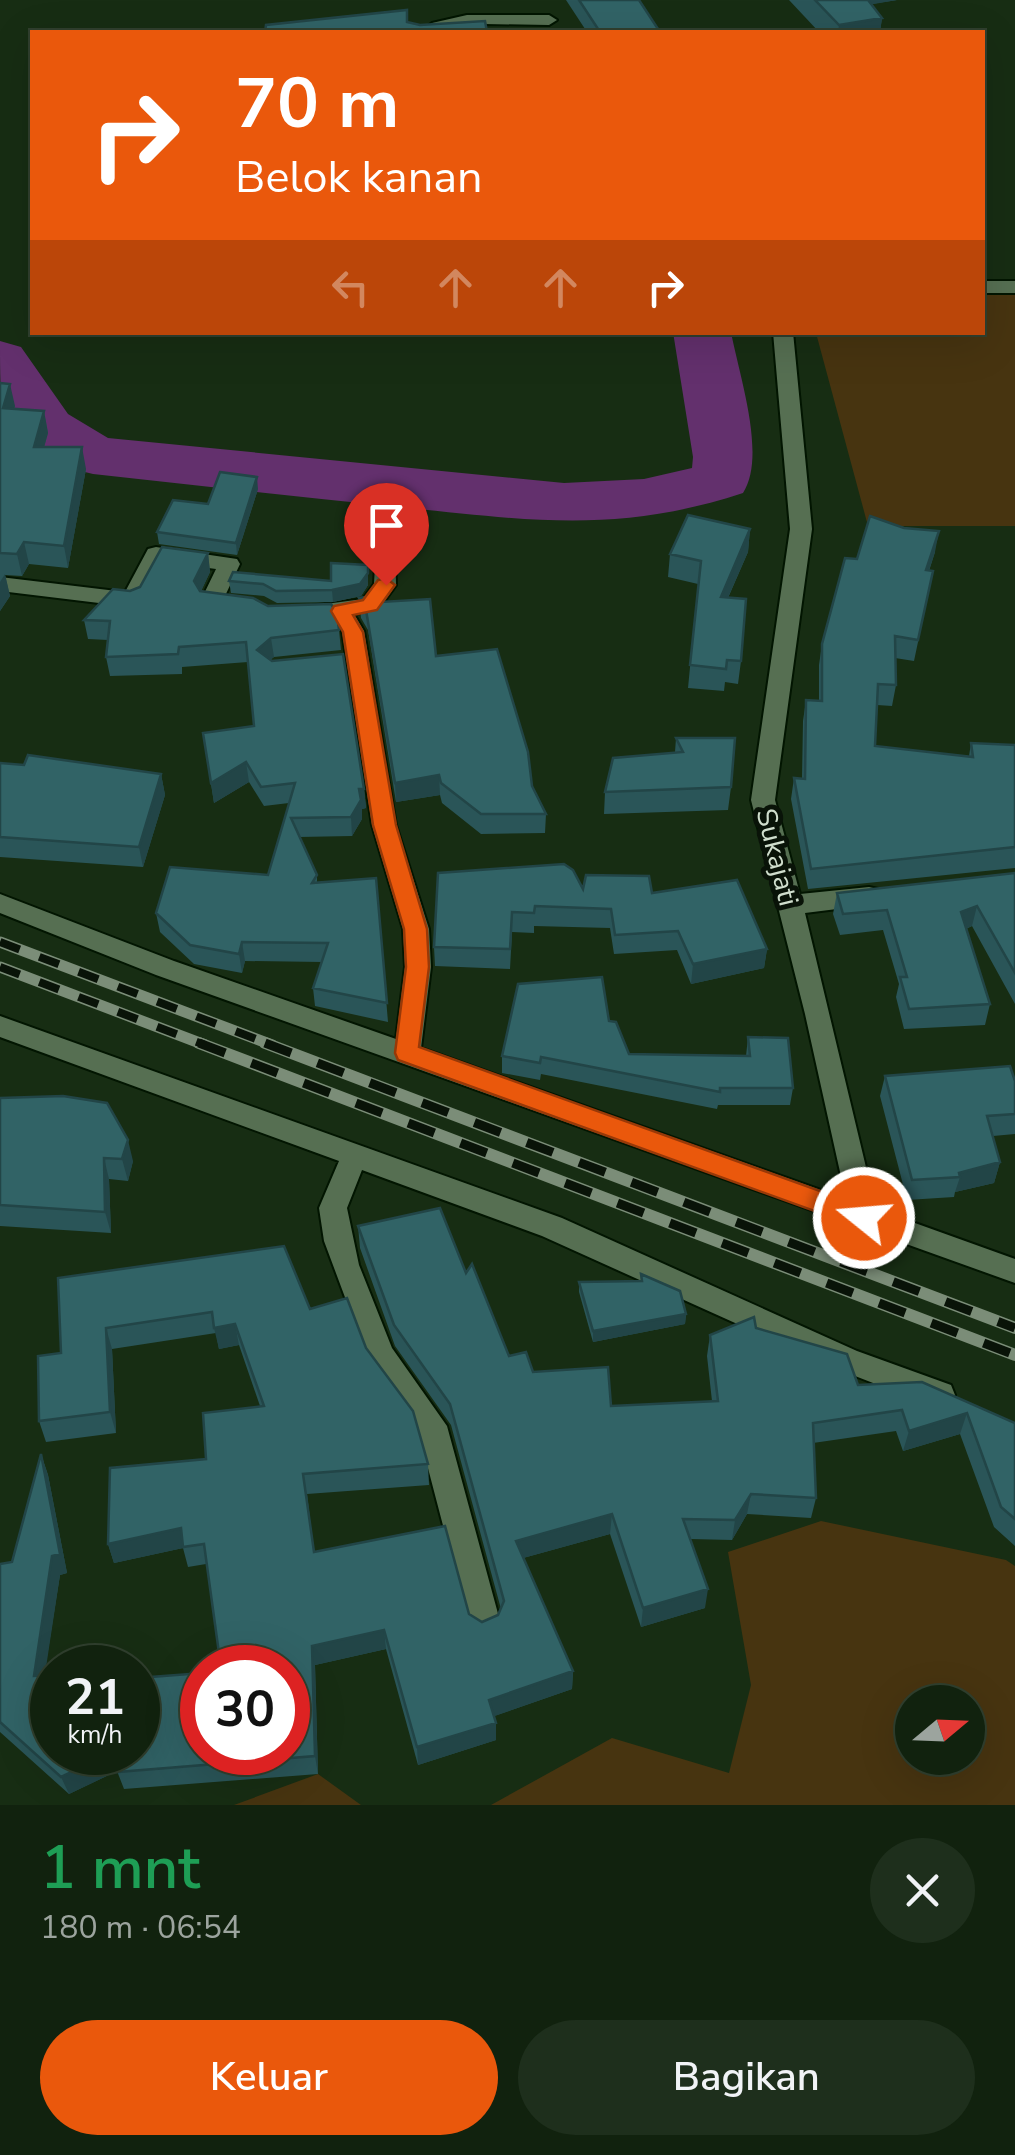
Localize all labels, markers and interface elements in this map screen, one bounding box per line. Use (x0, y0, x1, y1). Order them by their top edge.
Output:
text: 70 m (235, 56, 399, 152)
icon: right (70, 70, 200, 200)
text: Belok kanan (235, 147, 483, 208)
icon: left (323, 260, 378, 315)
icon: ahead (428, 260, 483, 315)
icon: ahead (533, 260, 588, 315)
icon: right (638, 260, 693, 315)
pin (344, 483, 429, 586)
icon: arrive (359, 498, 414, 553)
street label: Sukajati (747, 804, 807, 910)
position arrow (812, 1166, 916, 1270)
speed limit sign: 30 (180, 1645, 310, 1775)
text: 21 (65, 1663, 125, 1732)
north arrow (895, 1685, 985, 1775)
map controls (895, 1685, 985, 1775)
text: km/h (67, 1718, 123, 1752)
text: 1 mnt (40, 1827, 200, 1909)
button: close (870, 1838, 975, 1943)
text: 180 m · 06:54 (40, 1906, 241, 1949)
button: Keluar (40, 2020, 498, 2135)
button: Bagikan (518, 2020, 975, 2135)

